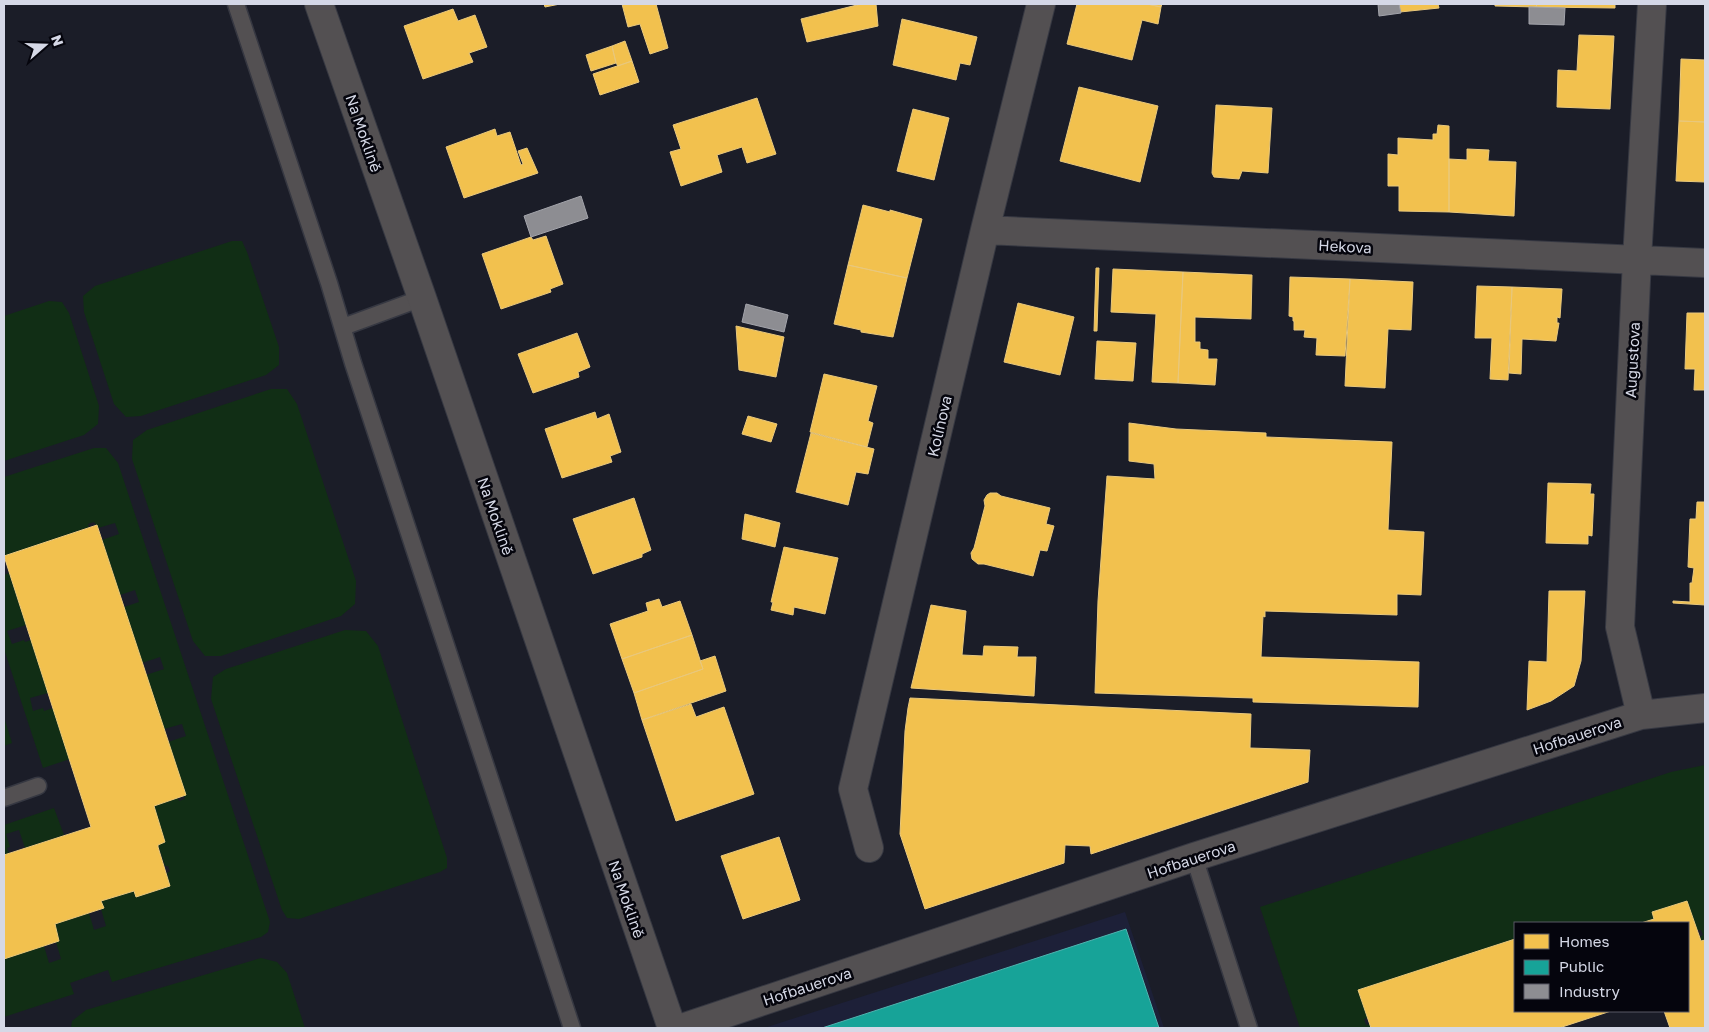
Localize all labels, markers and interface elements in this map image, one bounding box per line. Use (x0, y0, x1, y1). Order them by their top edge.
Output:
north arrow (20, 20, 70, 70)
text: N (48, 32, 67, 48)
street label: Na Moklině (342, 92, 386, 174)
street label: Hekova (1318, 236, 1372, 256)
street label: Augustova (1621, 321, 1643, 399)
street label: Kolínova (923, 394, 955, 458)
street label: Na Moklině (474, 475, 518, 557)
street label: Hofbauerova (1530, 712, 1624, 758)
street label: Hofbauerova (1144, 836, 1238, 882)
street label: Na Moklině (605, 858, 649, 940)
legend (1514, 922, 1689, 1012)
text: Homes (1559, 932, 1609, 950)
text: Public (1559, 957, 1604, 975)
street label: Hofbauerova (760, 963, 854, 1009)
text: Industry (1559, 982, 1620, 1000)

